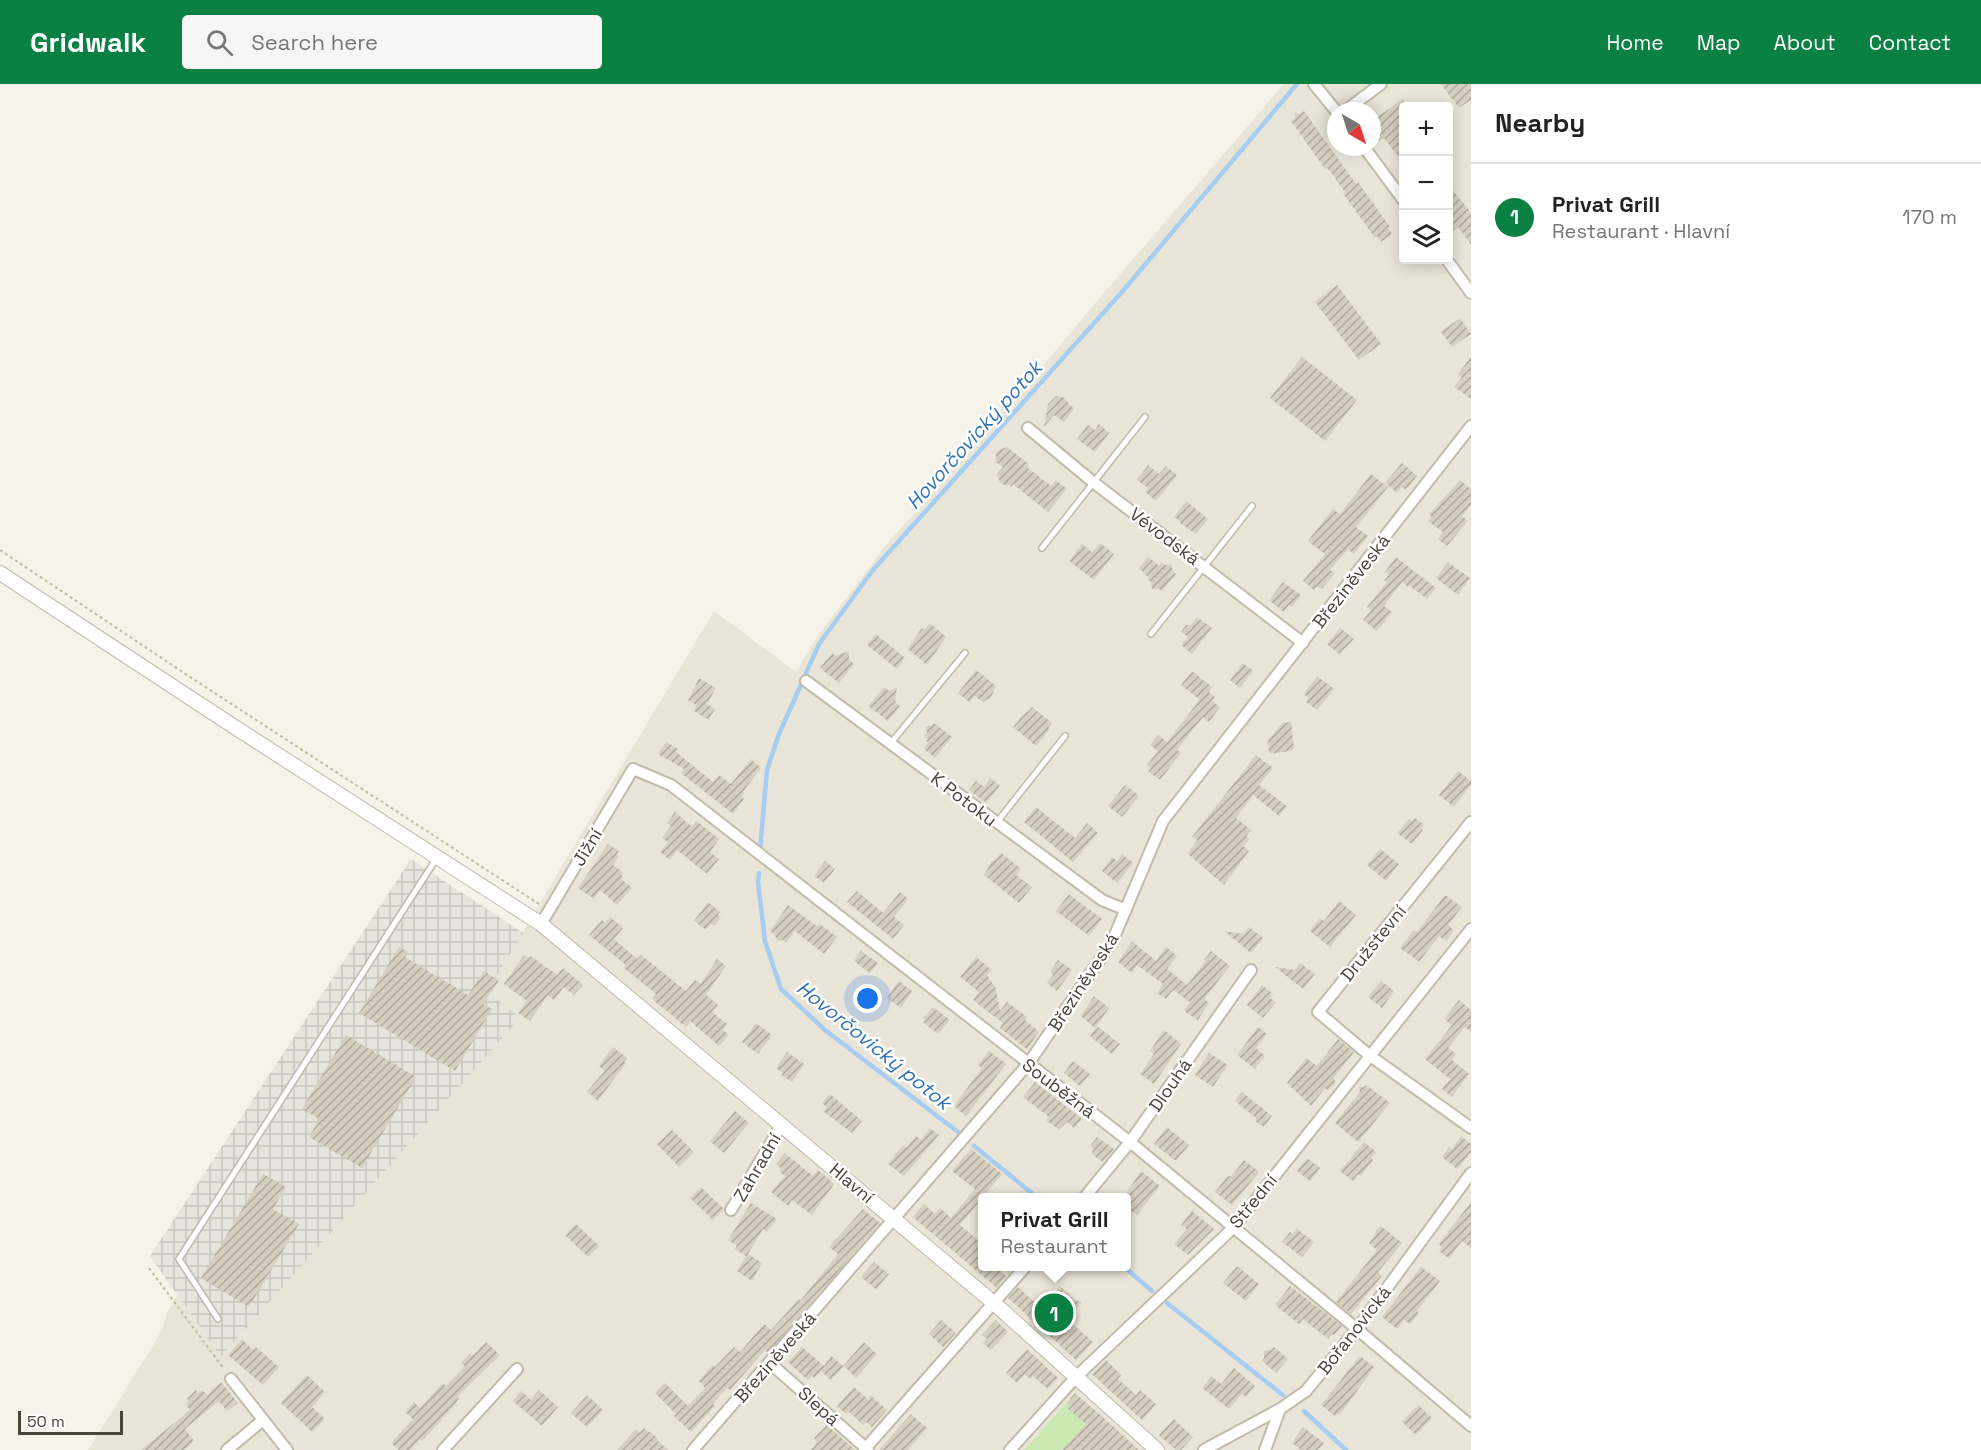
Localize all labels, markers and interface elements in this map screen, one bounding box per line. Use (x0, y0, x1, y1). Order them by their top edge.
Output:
search box (182, 15, 602, 69)
text: Gridwalk (30, 24, 146, 60)
icon: search (203, 26, 236, 59)
text: Search here (251, 28, 378, 56)
text: Home (1606, 29, 1664, 56)
text: Map (1697, 29, 1741, 56)
text: About (1774, 29, 1836, 56)
text: Contact (1869, 29, 1951, 56)
north arrow (1327, 102, 1381, 156)
map controls (1399, 102, 1453, 264)
button: + (1399, 102, 1453, 156)
text: Nearby (1495, 106, 1585, 140)
button: − (1399, 156, 1453, 210)
text: Privat Grill (1552, 190, 1660, 218)
text: 1 (1510, 204, 1519, 230)
text: 170 m (1902, 204, 1957, 230)
button: layers (1399, 210, 1453, 264)
text: Restaurant · Hlavní (1552, 218, 1730, 244)
water label: Hovorčovický potok (900, 353, 1049, 515)
street label: Vévodská (1125, 502, 1205, 570)
street label: Březiněveská (1307, 529, 1395, 633)
street label: K Potoku (926, 767, 1002, 831)
street label: Jižní (567, 823, 607, 870)
street label: Družstevní (1335, 900, 1411, 986)
street label: Březiněveská (1043, 928, 1123, 1036)
water label: Hovorčovický potok (791, 975, 958, 1117)
your location (853, 984, 882, 1013)
street label: Souběžná (1018, 1053, 1100, 1123)
street label: Dlouhá (1143, 1054, 1197, 1116)
street label: Zahradní (728, 1128, 786, 1205)
street label: Hlavní (825, 1158, 879, 1209)
street label: Střední (1224, 1169, 1282, 1233)
popup (978, 1193, 1131, 1271)
text: Privat Grill (1000, 1205, 1109, 1233)
text: Restaurant (1000, 1233, 1108, 1259)
street label: Bořanovická (1312, 1281, 1396, 1379)
pin: 1 (1034, 1290, 1074, 1336)
street label: Březiněveská (729, 1307, 821, 1407)
street label: Slepá (793, 1381, 845, 1431)
scale bar (18, 1408, 123, 1436)
text: 50 m (27, 1411, 65, 1432)

